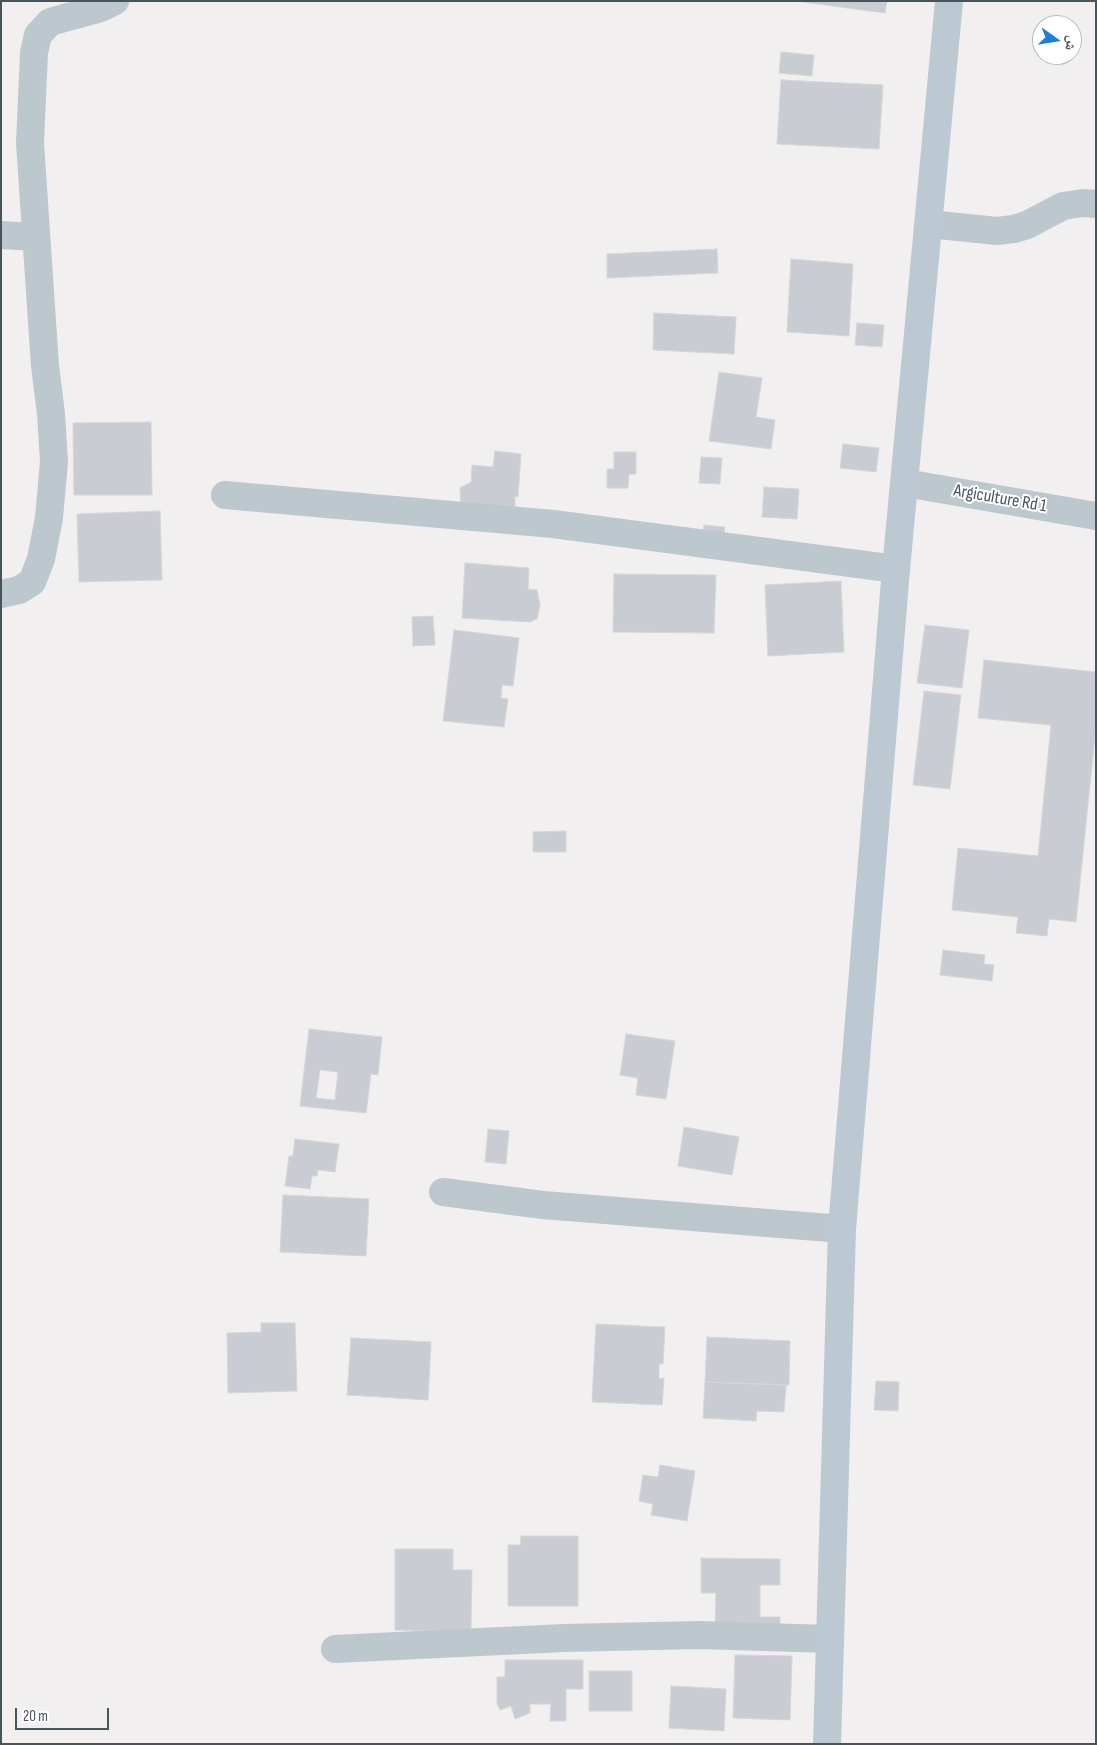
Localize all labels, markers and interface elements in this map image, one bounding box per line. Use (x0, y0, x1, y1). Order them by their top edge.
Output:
north arrow (1032, 15, 1082, 65)
text: ش (1061, 34, 1081, 52)
street label: Argiculture Rd 1 (952, 480, 1048, 518)
scale bar (18, 1698, 111, 1730)
text: 20 m (23, 1707, 48, 1726)

